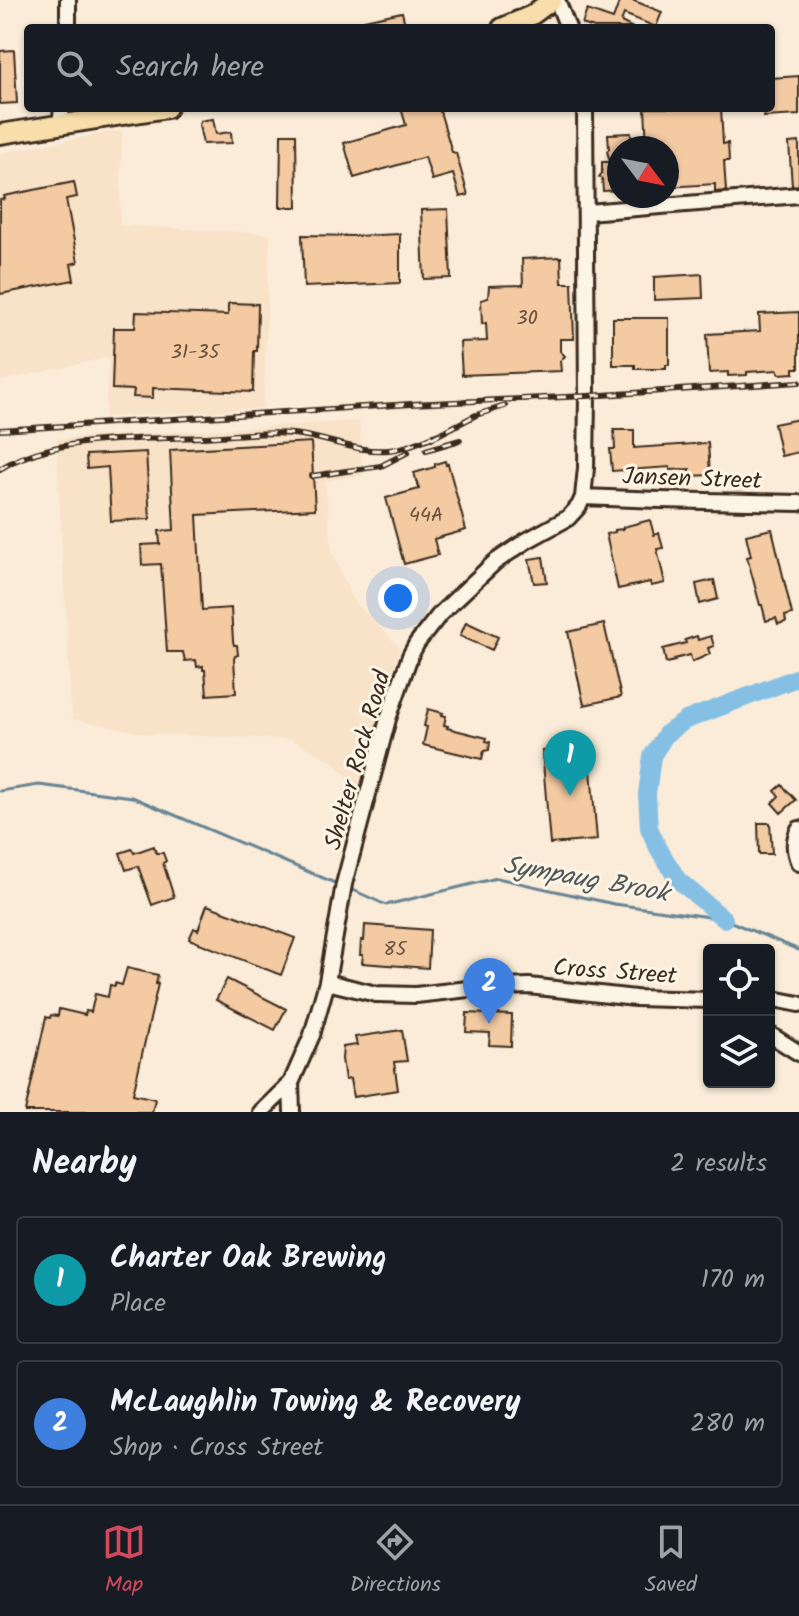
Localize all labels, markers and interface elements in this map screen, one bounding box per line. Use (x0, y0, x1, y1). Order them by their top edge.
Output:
search box (24, 24, 775, 112)
text: Search here (116, 44, 264, 92)
icon: search (52, 46, 96, 90)
north arrow (607, 136, 679, 208)
house number: 30 (516, 303, 538, 335)
house number: 31-35 (170, 337, 221, 369)
street label: Jansen Street (622, 458, 763, 501)
house number: 44A (409, 500, 443, 532)
your location (378, 578, 418, 618)
street label: Shelter Rock Road (314, 665, 403, 854)
pin: 1 (544, 730, 596, 796)
water label: Sympaug Brook (500, 845, 676, 916)
house number: 85 (384, 934, 408, 966)
map controls (703, 944, 775, 1088)
button: locate (703, 944, 775, 1016)
street label: Cross Street (552, 949, 679, 996)
pin: 2 (463, 958, 515, 1024)
button: layers (703, 1016, 775, 1088)
text: Nearby (32, 1137, 137, 1191)
text: 2 results (670, 1143, 767, 1185)
text: Charter Oak Brewing (110, 1235, 387, 1283)
text: 1 (56, 1259, 64, 1301)
text: 170 m (701, 1259, 765, 1301)
text: Place (110, 1283, 166, 1325)
text: McLaughlin Towing & Recovery (110, 1379, 521, 1427)
text: 2 (52, 1403, 68, 1445)
text: 280 m (690, 1403, 765, 1445)
text: Shop · Cross Street (110, 1427, 323, 1469)
tab: Map (102, 1520, 146, 1603)
tab: Directions (350, 1520, 441, 1603)
tab: Saved (645, 1520, 697, 1603)

